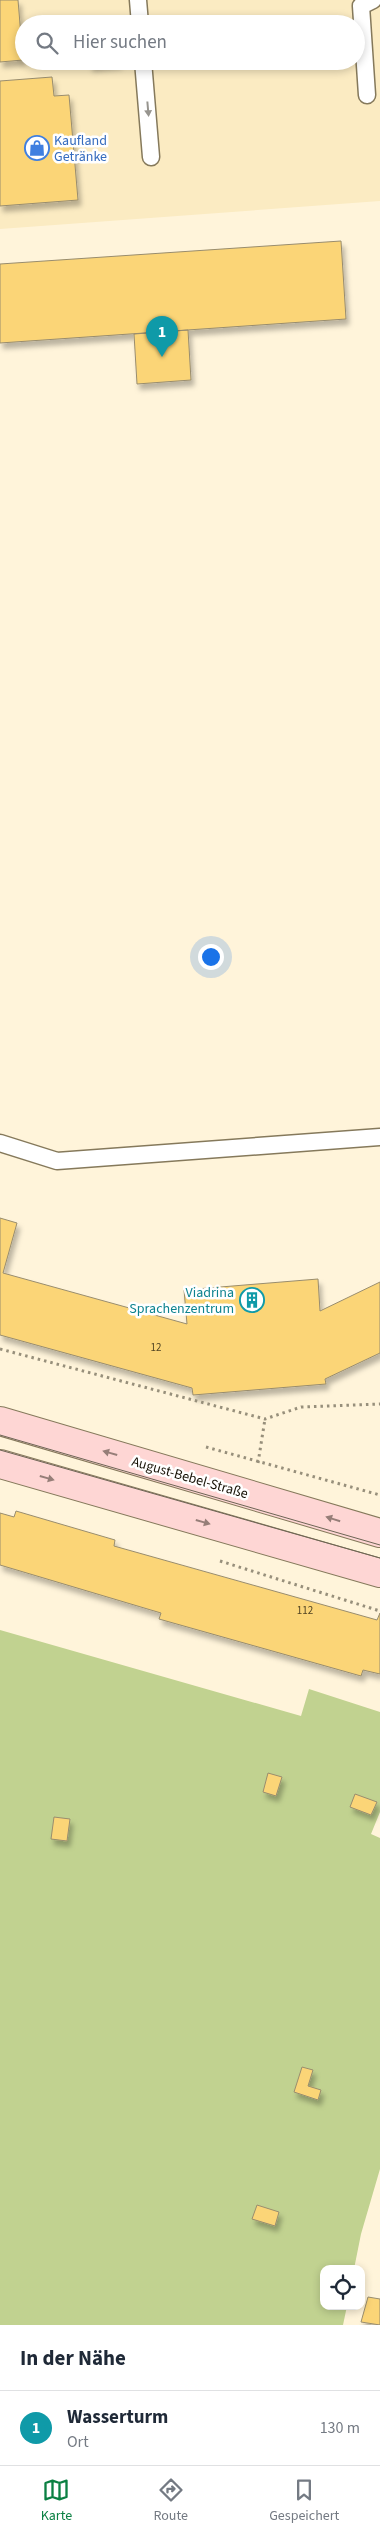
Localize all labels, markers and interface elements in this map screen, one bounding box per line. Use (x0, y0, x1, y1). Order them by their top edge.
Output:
search box (15, 15, 365, 70)
icon: search (33, 29, 61, 57)
text: Hier suchen (73, 29, 167, 56)
one-way arrow (144, 101, 152, 117)
place label: Kaufland Getränke (54, 131, 107, 167)
shop icon: Kaufland Getränke (24, 135, 50, 161)
pin: 1 (146, 316, 178, 357)
your location (198, 944, 224, 970)
place label: Viadrina Sprachenzentrum (129, 1283, 234, 1319)
building icon: Viadrina Sprachenzentrum (239, 1287, 265, 1313)
house number: 12 (151, 1340, 161, 1355)
one-way arrow (103, 1449, 118, 1457)
street label: August-Bebel-Straße (129, 1452, 250, 1504)
one-way arrow (39, 1474, 54, 1482)
one-way arrow (326, 1514, 341, 1522)
one-way arrow (196, 1518, 211, 1526)
house number: 112 (297, 1603, 313, 1618)
map controls (320, 2265, 365, 2310)
button: locate (320, 2265, 365, 2310)
text: In der Nähe (20, 2343, 126, 2373)
text: Wasserturm (67, 2404, 168, 2431)
text: 1 (32, 2417, 40, 2439)
text: 130 m (320, 2417, 360, 2439)
text: Ort (67, 2431, 89, 2453)
tab: Karte (41, 2476, 72, 2526)
tab: Route (153, 2476, 188, 2526)
tab: Gespeichert (269, 2476, 339, 2526)

